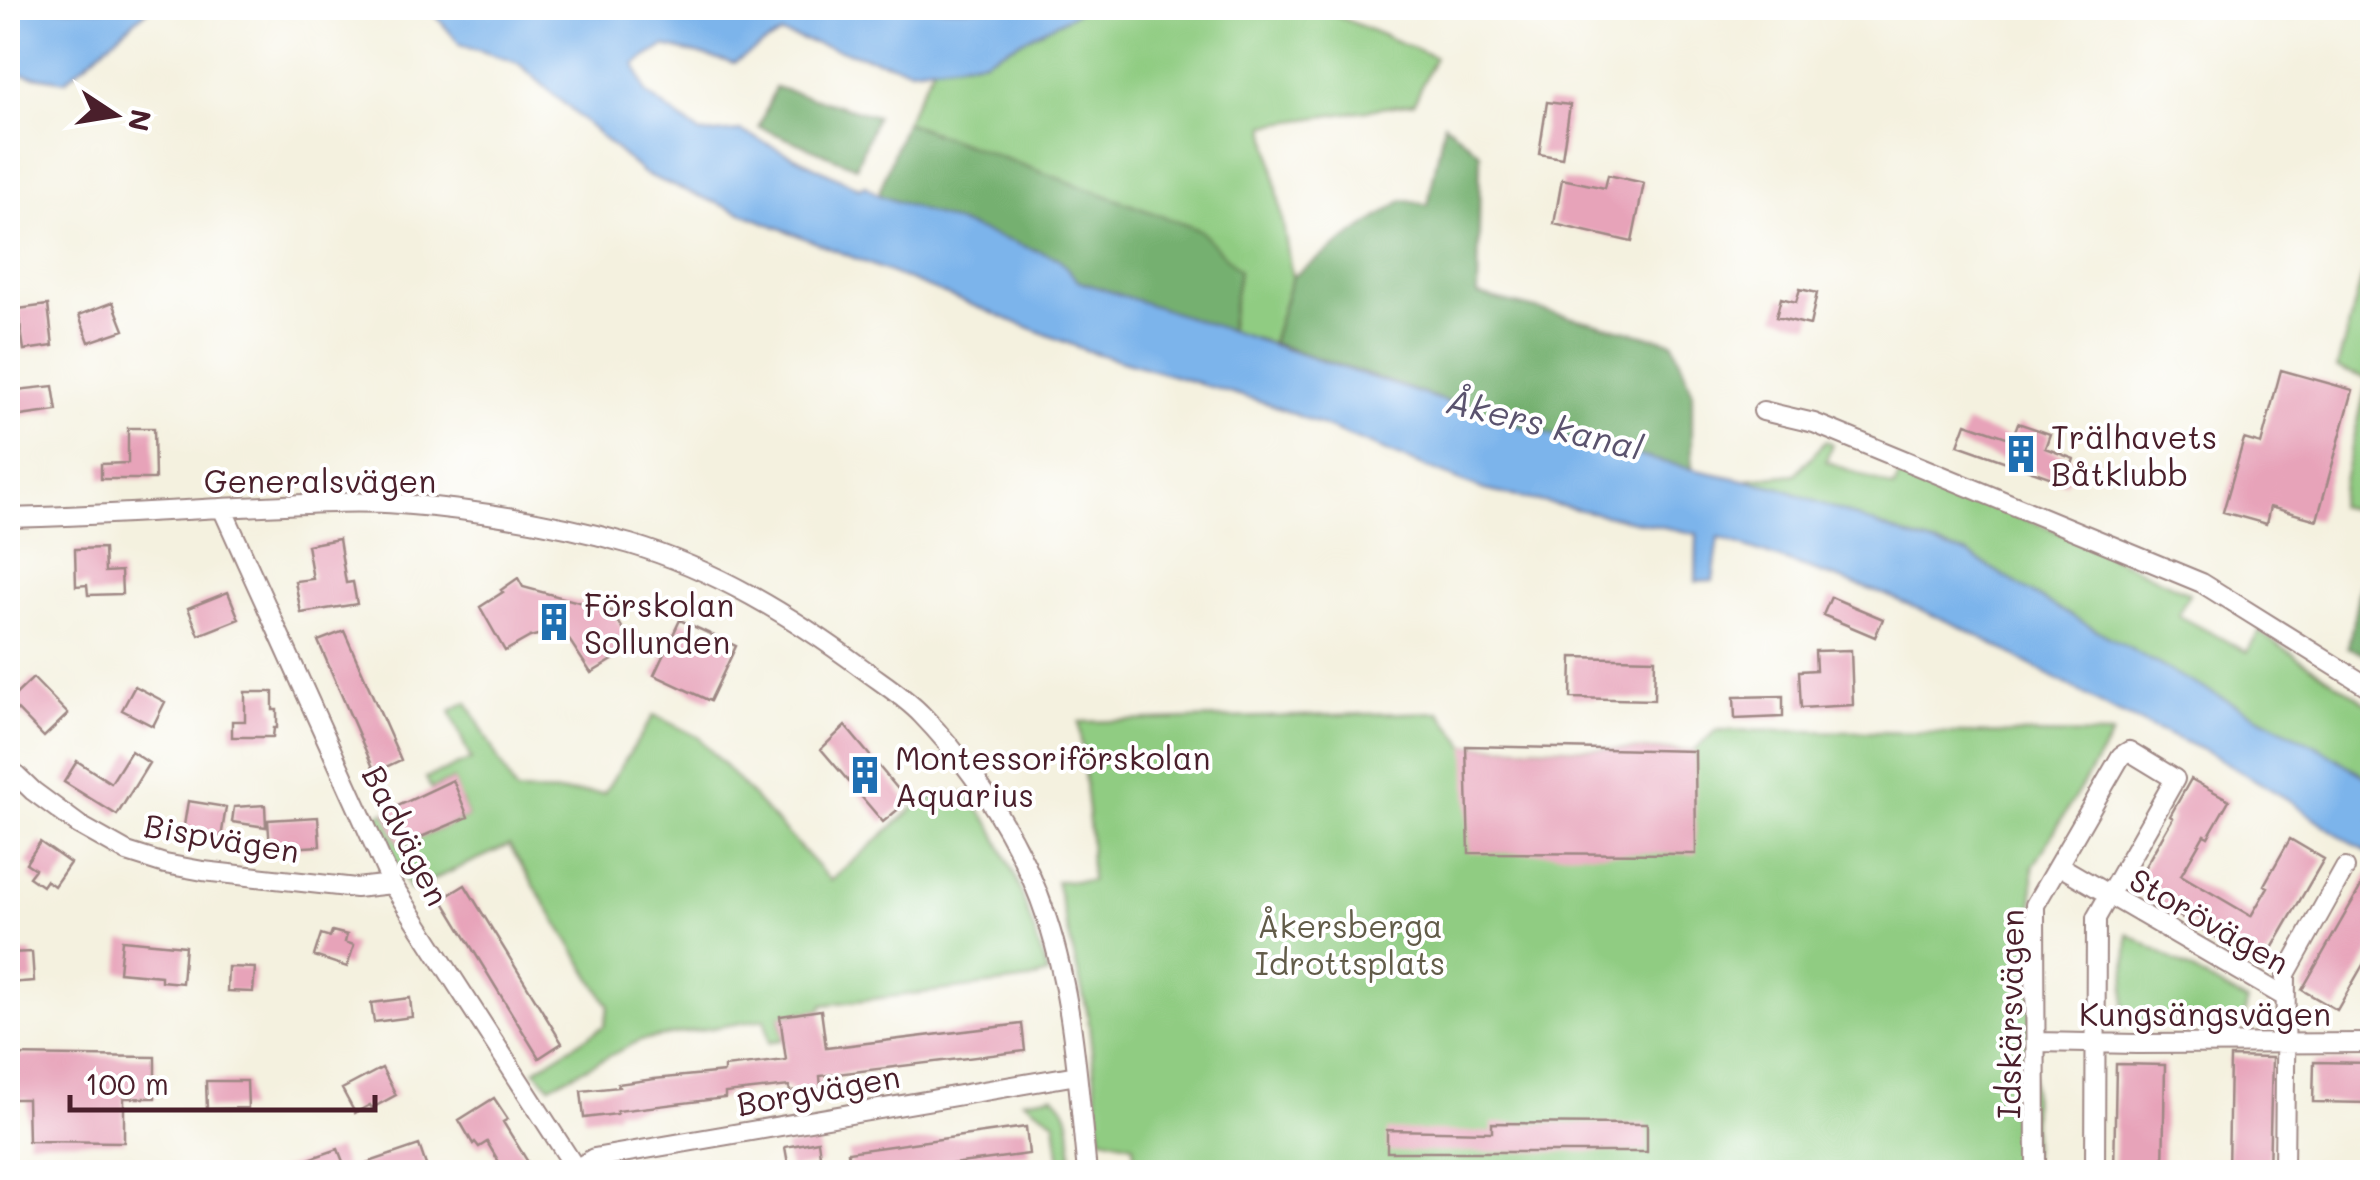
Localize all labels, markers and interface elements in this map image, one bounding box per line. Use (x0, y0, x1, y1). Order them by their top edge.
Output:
north arrow (65, 65, 165, 165)
text: N (121, 106, 160, 135)
water label: Åkers kanal (1442, 376, 1648, 470)
place label: Trälhavets Båtklubb (2051, 415, 2217, 494)
building icon: Trälhavets Båtklubb (2000, 433, 2042, 475)
street label: Generalsvägen (204, 459, 436, 501)
place label: Förskolan Sollunden (584, 583, 734, 662)
building icon: Förskolan Sollunden (533, 601, 575, 643)
place label: Montessoriförskolan Aquarius (895, 736, 1210, 815)
building icon: Montessoriförskolan Aquarius (844, 754, 886, 796)
street label: Badvägen (354, 758, 460, 912)
street label: Bispvägen (141, 803, 303, 871)
street label: Storövägen (2123, 857, 2297, 983)
park label: Åkersberga Idrottsplats (1255, 904, 1445, 983)
street label: Idskärsvägen (1986, 909, 2032, 1119)
street label: Kungsängsvägen (2079, 992, 2331, 1034)
scale bar (70, 1050, 375, 1112)
street label: Borgvägen (733, 1054, 903, 1124)
text: 100 m (85, 1063, 169, 1103)

